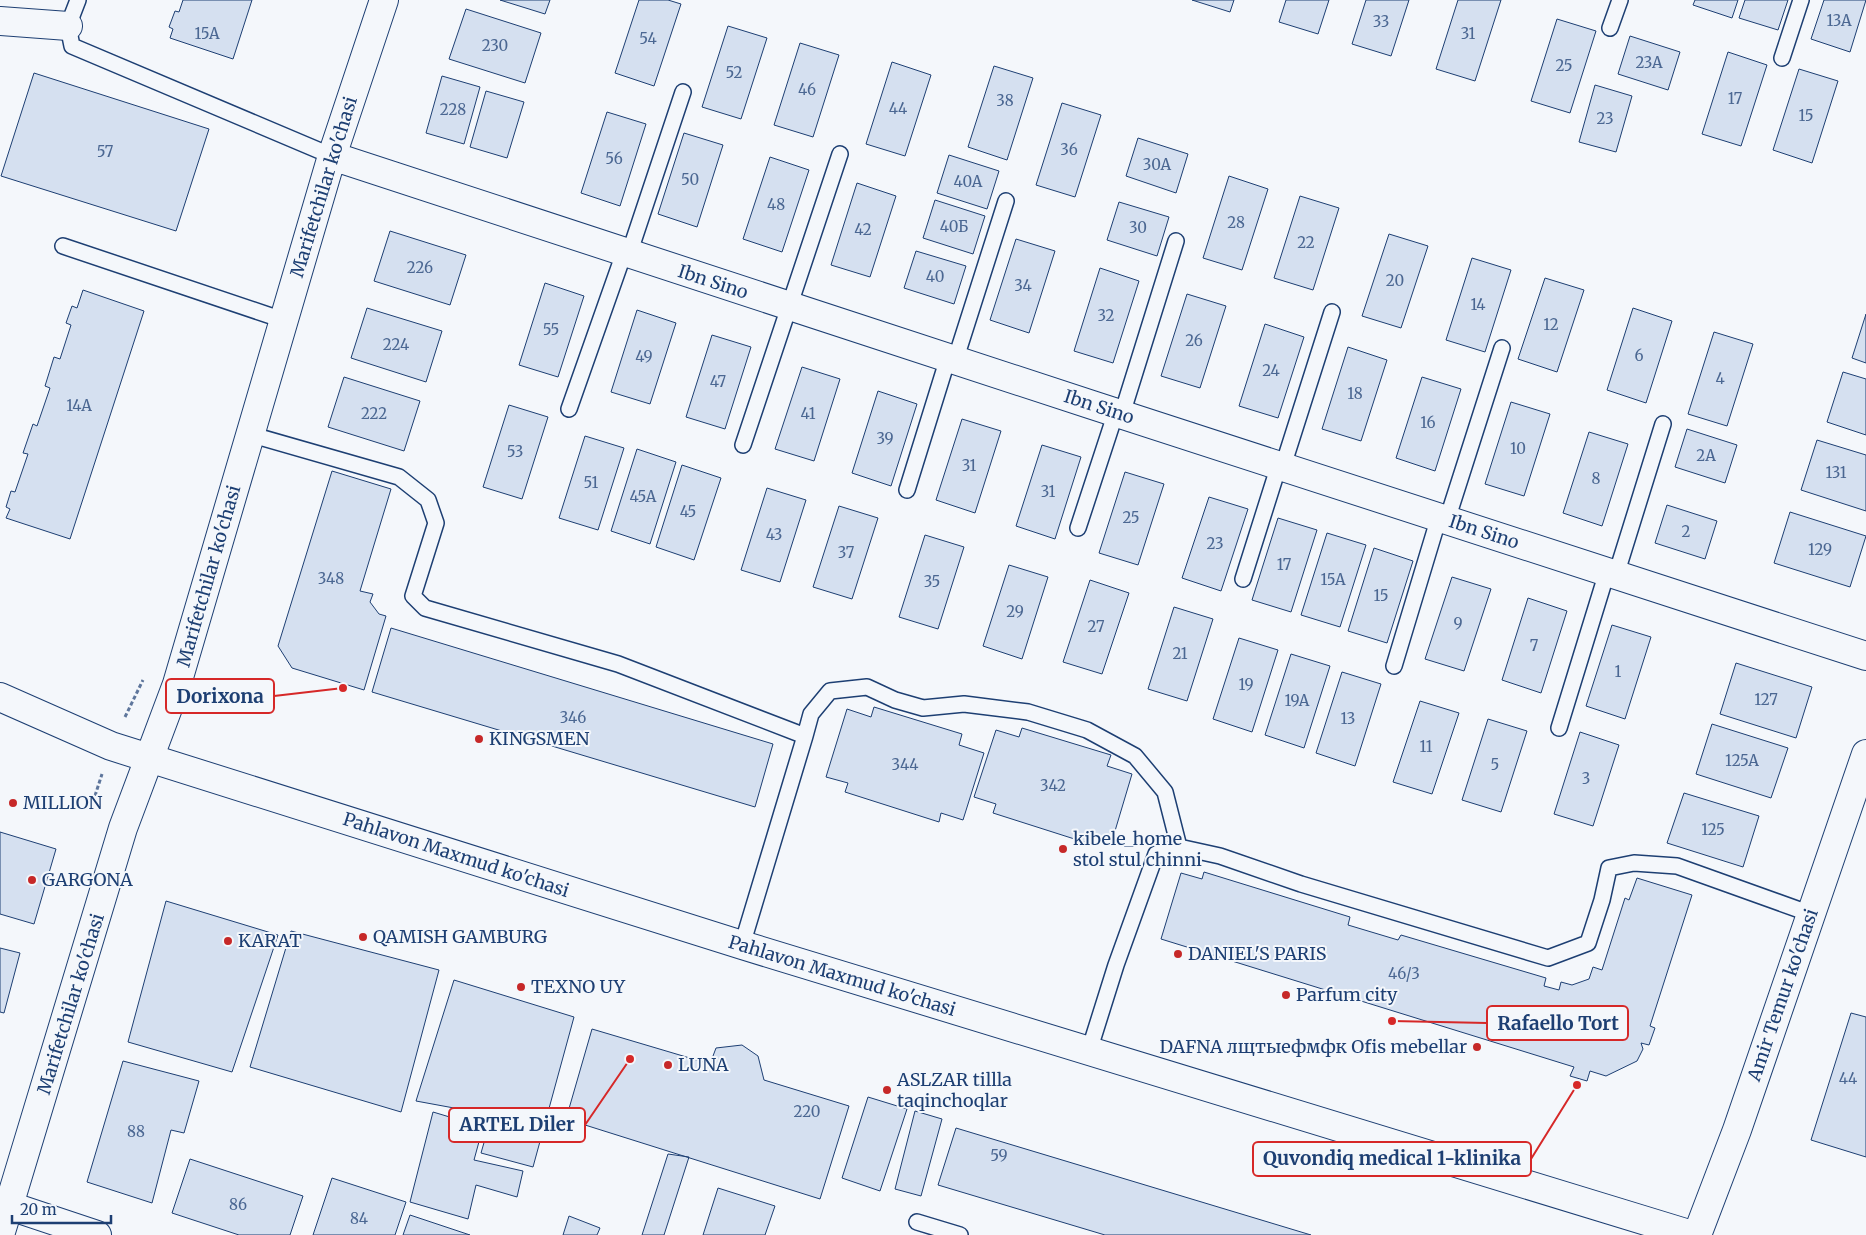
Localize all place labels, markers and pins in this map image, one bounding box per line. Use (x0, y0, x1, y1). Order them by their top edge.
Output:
callout: Dorixona (166, 679, 274, 713)
place label: KINGSMEN (489, 727, 589, 750)
marker: KINGSMEN (473, 733, 485, 745)
place label: MILLION (23, 791, 103, 814)
marker: MILLION (7, 797, 19, 809)
place label: kibele_home stol stul chinni (1073, 827, 1202, 871)
marker: kibele_home stol stul chinni (1057, 843, 1069, 855)
place label: GARGONA (42, 868, 133, 891)
marker: GARGONA (26, 874, 38, 886)
place label: QAMISH GAMBURG (373, 925, 547, 948)
place label: KARAT (238, 929, 302, 952)
marker: QAMISH GAMBURG (357, 931, 369, 943)
marker: KARAT (222, 935, 234, 947)
place label: DANIEL'S PARIS (1188, 942, 1327, 965)
marker: DANIEL'S PARIS (1172, 948, 1184, 960)
place label: TEXNO UY (531, 975, 625, 998)
marker: TEXNO UY (515, 981, 527, 993)
place label: Parfum city (1296, 983, 1398, 1006)
marker: Parfum city (1280, 989, 1292, 1001)
callout: Rafaello Tort (1487, 1006, 1628, 1040)
place label: DAFNA лщтыефмфк Ofis mebellar (1160, 1035, 1467, 1058)
marker: DAFNA лщтыефмфк Ofis mebellar (1471, 1041, 1483, 1053)
place label: LUNA (678, 1053, 729, 1076)
marker: LUNA (662, 1059, 674, 1071)
place label: ASLZAR tillla taqinchoqlar (896, 1068, 1012, 1112)
marker: ASLZAR tillla taqinchoqlar (881, 1084, 893, 1096)
callout: ARTEL Diler (449, 1108, 585, 1142)
callout: Quvondiq medical 1-klinika (1253, 1142, 1531, 1176)

